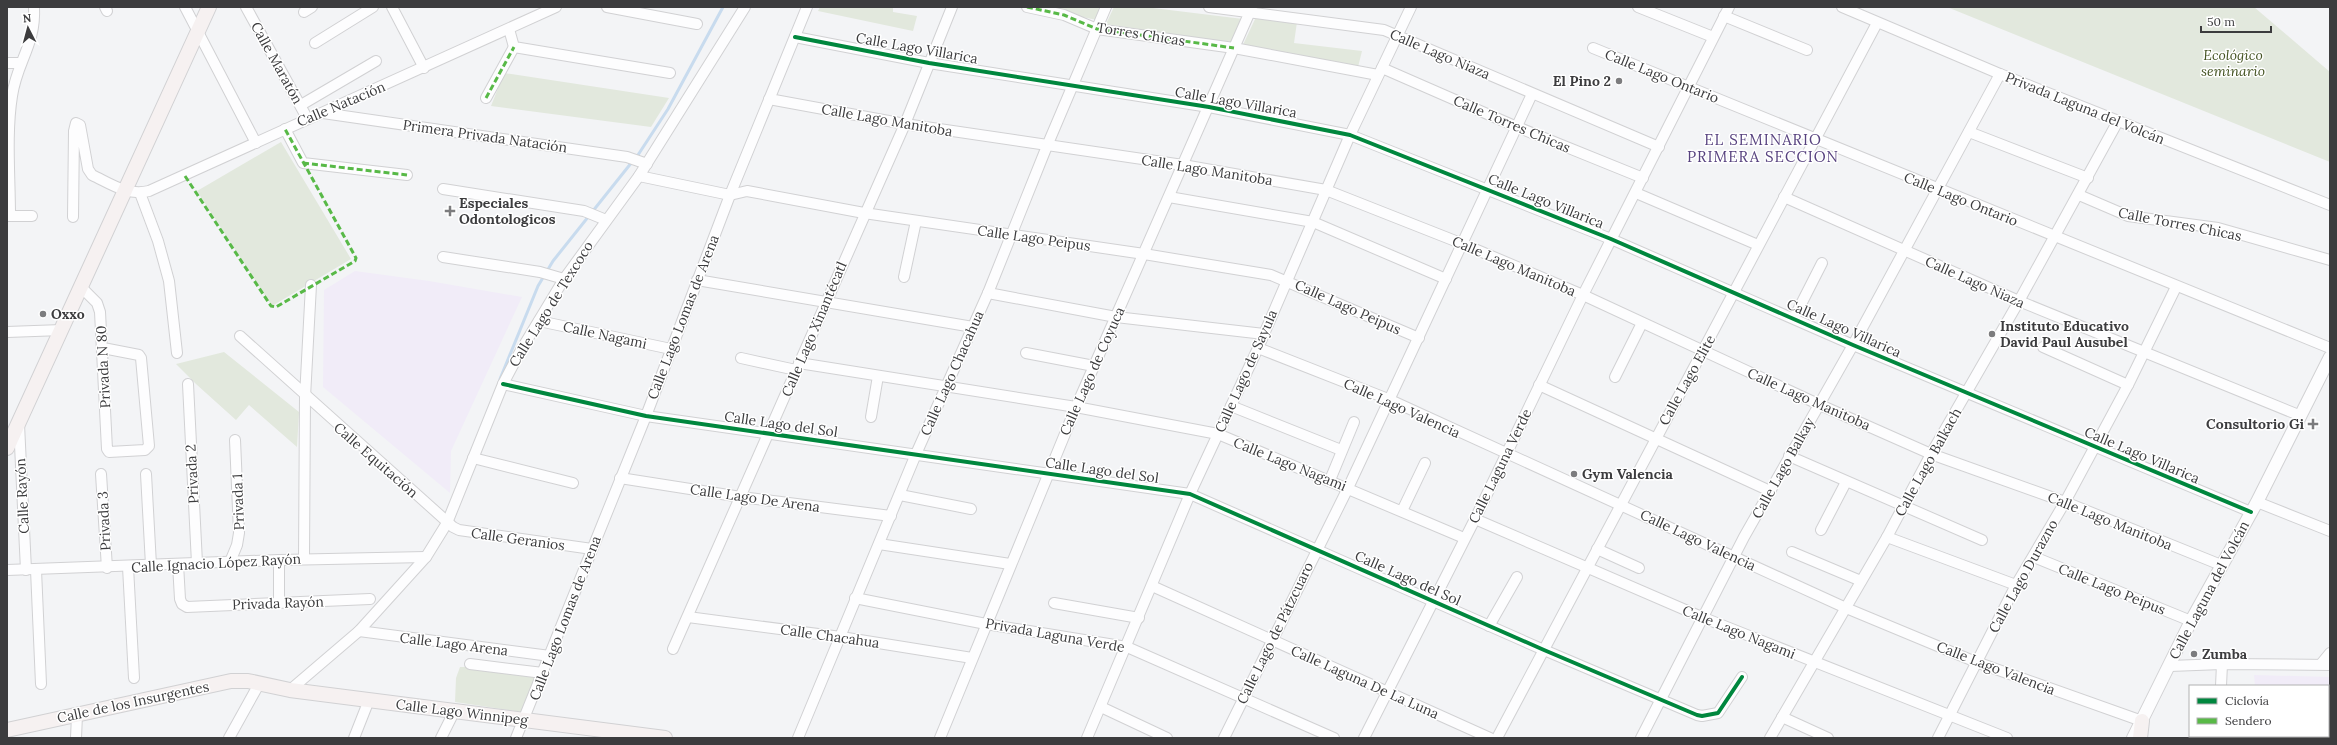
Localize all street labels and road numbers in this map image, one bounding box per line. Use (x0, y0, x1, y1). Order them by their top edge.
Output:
street label: Torres Chicas (1095, 18, 1187, 50)
street label: Calle Maratón (247, 19, 307, 108)
street label: Calle Lago Niaza (1387, 25, 1493, 83)
street label: Calle Lago Villarica (855, 28, 979, 68)
street label: Calle Lago Ontario (1602, 45, 1722, 107)
street label: Privada Laguna del Volcán (2003, 68, 2168, 148)
street label: Calle Natación (294, 77, 388, 131)
street label: Calle Lago Villarica (1174, 82, 1298, 122)
street label: Calle Torres Chicas (1451, 91, 1573, 157)
street label: Calle Lago Manitoba (820, 100, 954, 140)
street label: Primera Privada Natación (402, 116, 569, 157)
street label: Calle Lago Manitoba (1140, 151, 1274, 189)
street label: Calle Lago Ontario (1901, 168, 2021, 230)
street label: Calle Lago Villarica (1485, 170, 1607, 232)
street label: Calle Torres Chicas (2117, 203, 2243, 245)
street label: Calle Lago Peipus (976, 221, 1092, 255)
street label: Calle Lago Lomas de Arena (643, 232, 723, 402)
street label: Calle Lago Manitoba (1449, 232, 1579, 300)
street label: Calle Lago de Texcoco (505, 238, 597, 370)
street label: Calle Lago Niaza (1922, 252, 2028, 312)
street label: Calle Lago Xinantécatl (777, 259, 851, 399)
street label: Calle Lago Peipus (1292, 276, 1404, 338)
street label: Calle Lago Villarica (1784, 295, 1904, 361)
street label: Calle Lago de Coyuca (1056, 304, 1128, 438)
street label: Calle Lago de Sayula (1211, 307, 1281, 435)
street label: Calle Lago Chacahua (916, 308, 988, 438)
street label: Calle Nagami (561, 317, 649, 353)
street label: Privada N 80 (92, 325, 114, 409)
street label: Calle Lago Elite (1655, 331, 1719, 428)
street label: Calle Lago Manitoba (1745, 364, 1873, 434)
street label: Calle Lago Valencia (1341, 374, 1463, 442)
street label: Calle Laguna Verde (1464, 405, 1536, 526)
street label: Calle Lago Balkach (1891, 405, 1965, 519)
street label: Calle Lago del Sol (723, 407, 839, 441)
street label: Calle Lago Balkay (1748, 414, 1819, 522)
street label: Calle Equitación (330, 418, 422, 502)
street label: Calle Lago Villarica (2082, 423, 2202, 487)
street label: Calle Lago Nagami (1231, 433, 1349, 495)
street label: Privada 2 (181, 444, 203, 504)
street label: Calle Lago del Sol (1044, 453, 1160, 487)
street label: Calle Rayón (11, 457, 33, 534)
street label: Privada 1 (228, 473, 248, 531)
street label: Calle Lago De Arena (689, 480, 821, 516)
street label: Calle Lago Manitoba (2045, 488, 2175, 554)
street label: Privada 3 (93, 491, 115, 551)
street label: Calle Lago Valencia (1637, 505, 1759, 575)
street label: Calle Lago Durazno (1984, 516, 2062, 636)
street label: Calle Laguna del Volcán (2165, 517, 2253, 662)
street label: Calle Geranios (470, 524, 566, 554)
street label: Calle Lago Lomas de Arena (525, 533, 605, 703)
street label: Calle Lago del Sol (1352, 547, 1464, 610)
street label: Calle Ignacio López Rayón (131, 550, 302, 576)
street label: Calle Lago de Pátzcuaro (1233, 559, 1317, 707)
street label: Calle Lago Peipus (2056, 559, 2168, 619)
street label: Privada Rayón (232, 592, 325, 614)
street label: Calle Lago Nagami (1680, 601, 1798, 663)
street label: Privada Laguna Verde (984, 614, 1126, 656)
street label: Calle Chacahua (779, 620, 881, 652)
street label: Calle Lago Arena (399, 628, 509, 660)
street label: Calle Lago Valencia (1934, 637, 2058, 699)
street label: Calle Laguna De La Luna (1288, 641, 1442, 723)
street label: Calle de los Insurgentes (55, 677, 211, 727)
street label: Calle Lago Winnipeg (395, 695, 530, 729)

